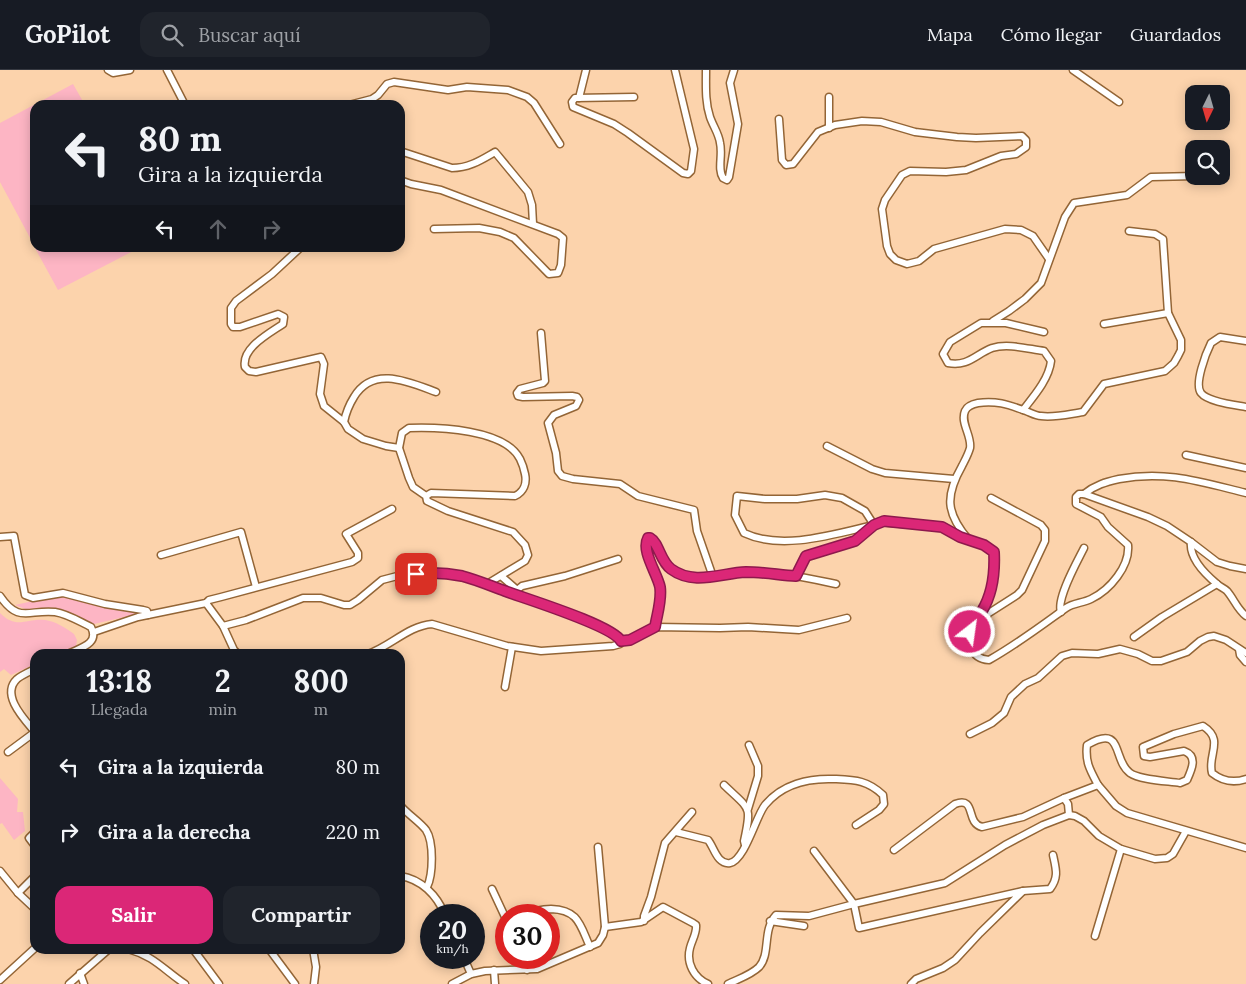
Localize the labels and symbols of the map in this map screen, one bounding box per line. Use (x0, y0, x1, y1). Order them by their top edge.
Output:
north arrow (1185, 85, 1230, 130)
pin (395, 553, 437, 595)
position arrow (943, 605, 995, 657)
speed limit sign: 30 (495, 904, 560, 969)

